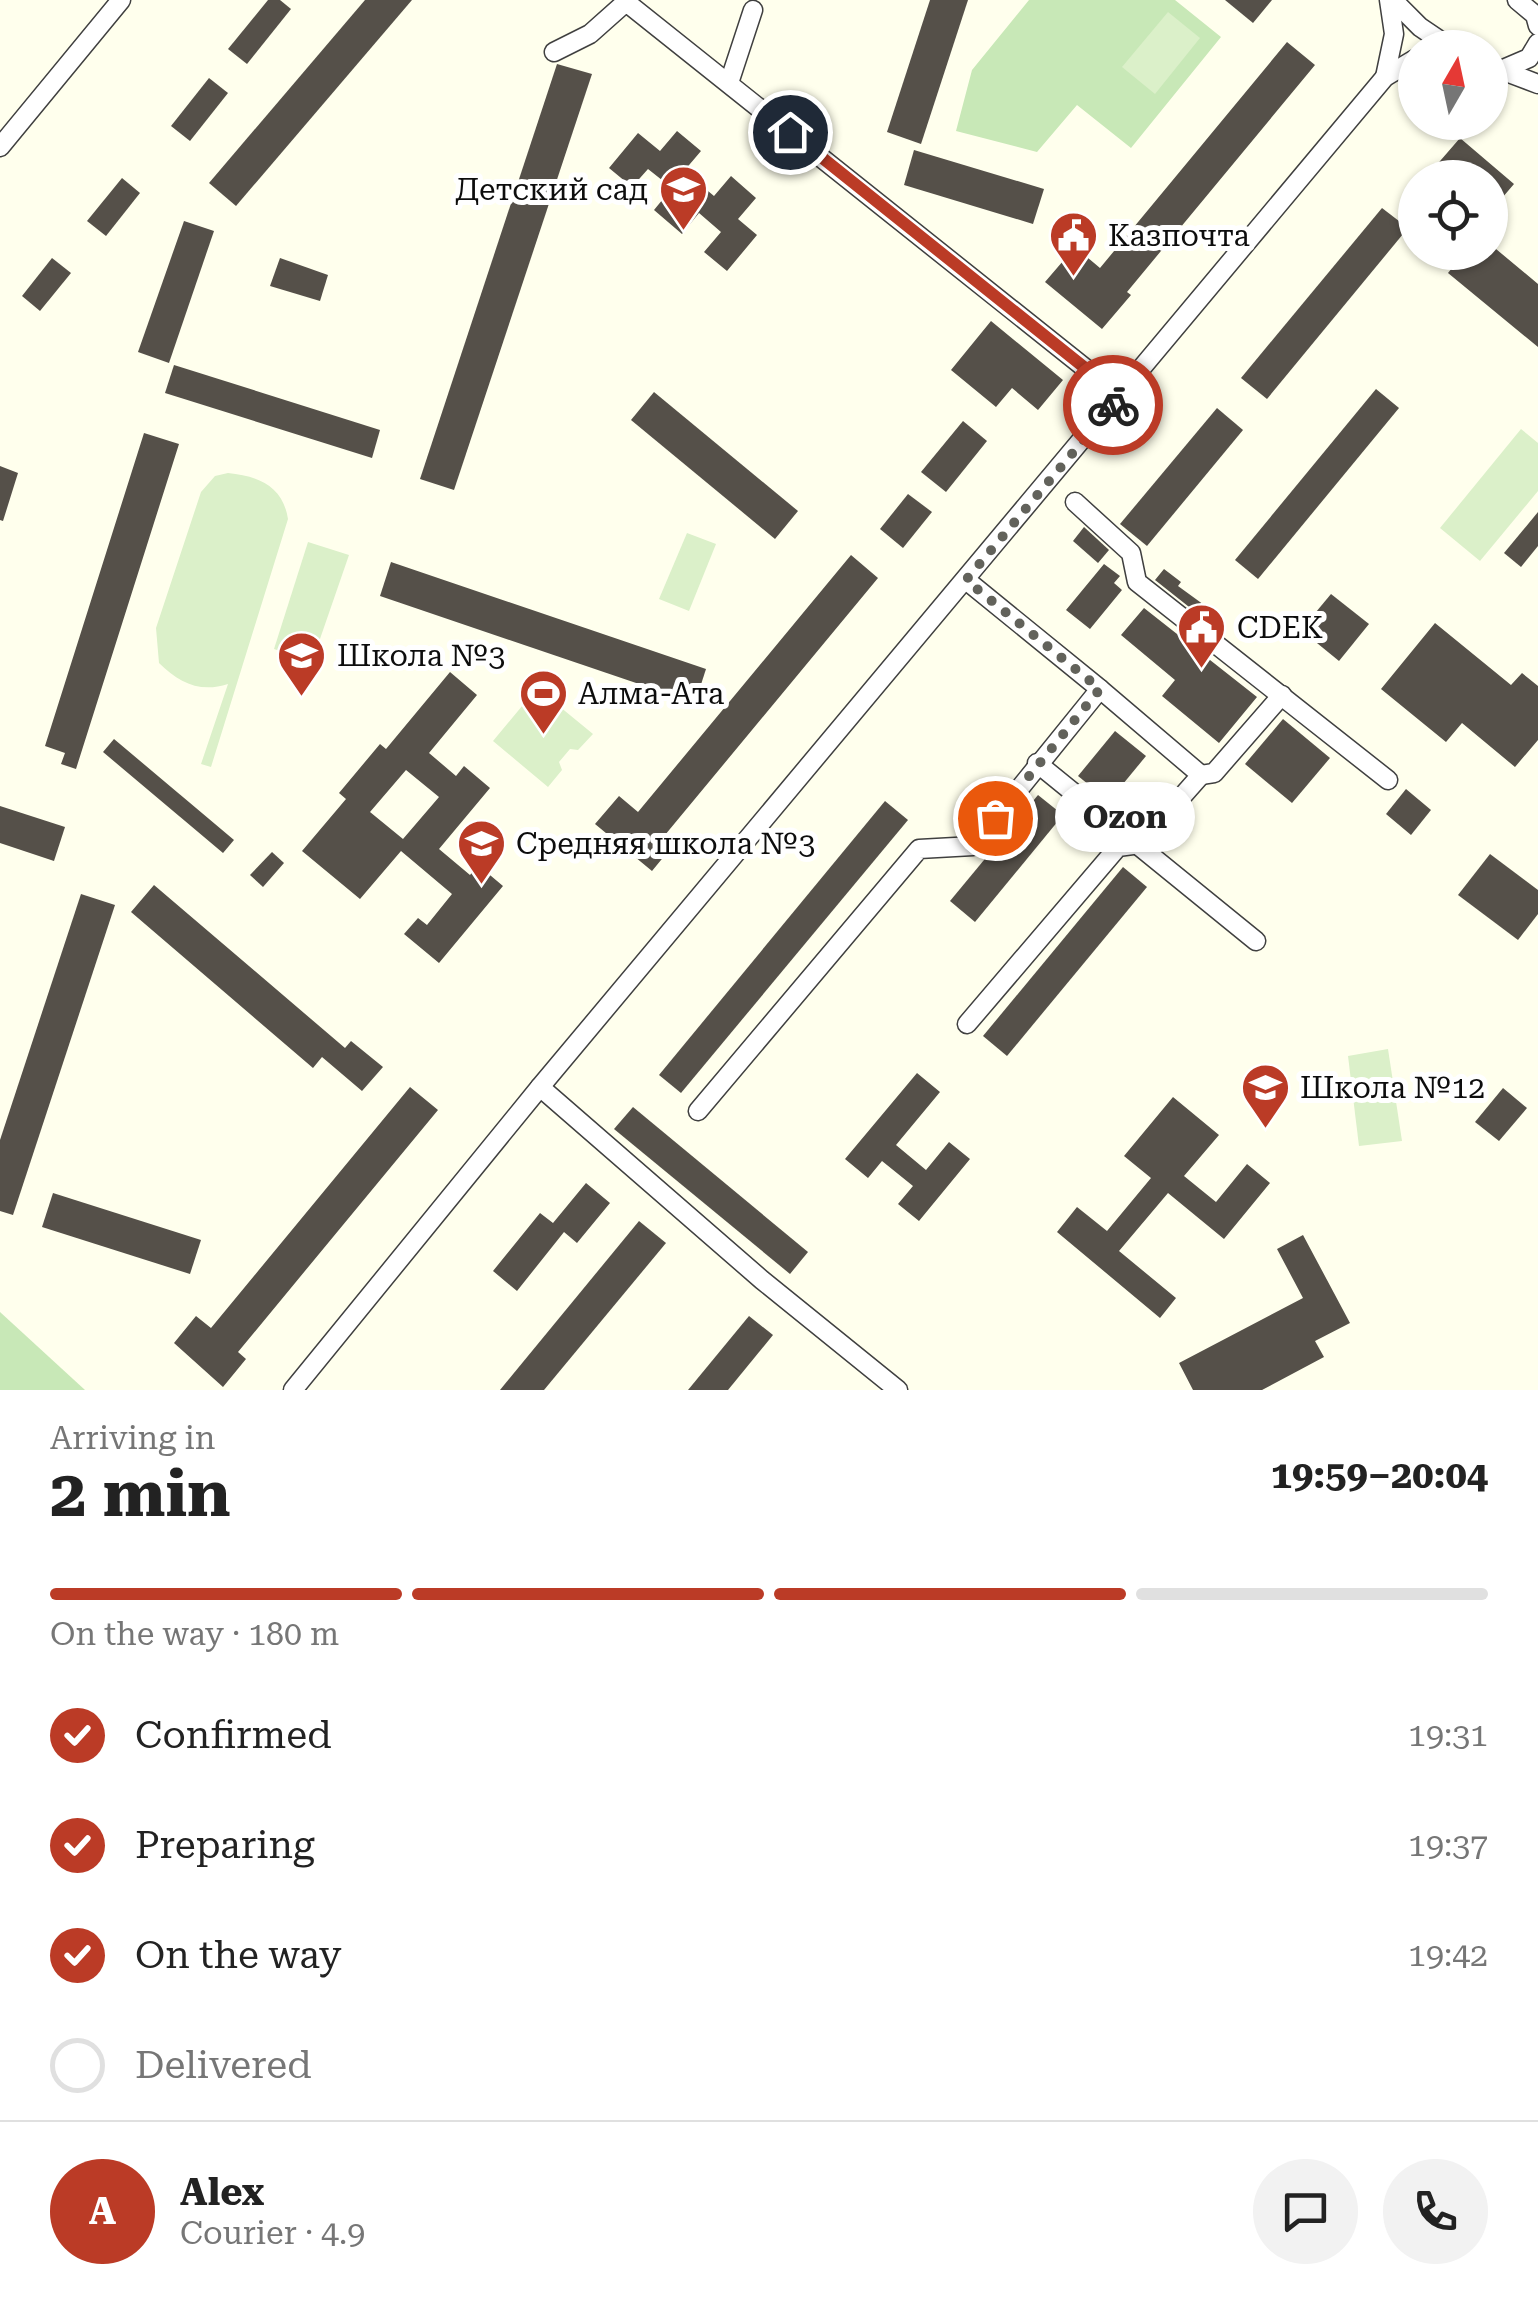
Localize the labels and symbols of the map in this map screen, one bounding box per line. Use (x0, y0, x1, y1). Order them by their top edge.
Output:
north arrow (1398, 30, 1508, 140)
pin (748, 90, 833, 175)
school or university icon: Детский сад (657, 164, 709, 232)
place label: Детский сад (455, 172, 648, 207)
public building icon: Казпочта (1047, 210, 1099, 278)
place label: Казпочта (1108, 218, 1250, 253)
courier (1063, 355, 1163, 455)
public building icon: CDEK (1176, 602, 1228, 670)
place label: CDEK (1237, 610, 1323, 645)
school or university icon: Школа №3 (276, 630, 328, 698)
place label: Школа №3 (337, 638, 505, 673)
sports icon: Алма-Ата (517, 668, 569, 736)
place label: Алма-Ата (578, 676, 724, 711)
pin (953, 776, 1038, 861)
callout: Ozon (1055, 783, 1195, 853)
school or university icon: Средняя школа №3 (455, 818, 507, 886)
place label: Средняя школа №3 (516, 826, 815, 861)
school or university icon: Школа №12 (1239, 1062, 1291, 1130)
place label: Школа №12 (1300, 1070, 1485, 1105)

